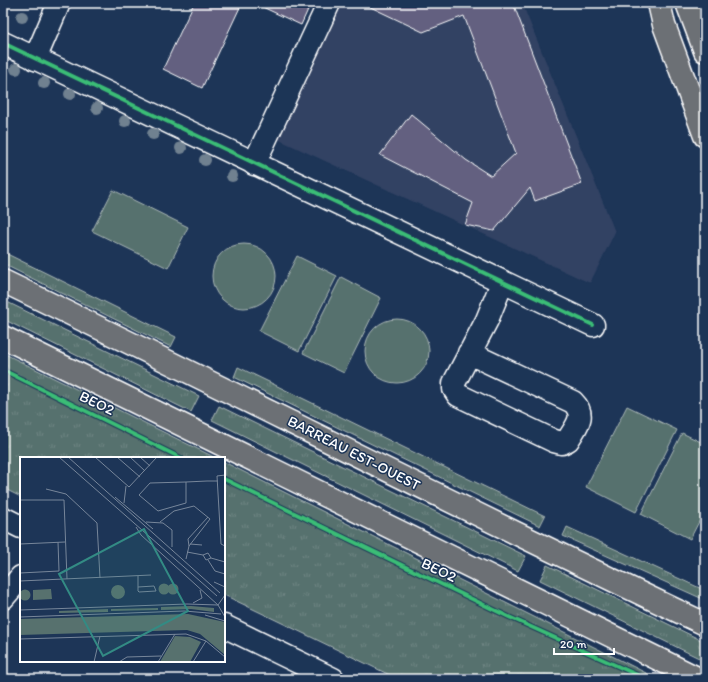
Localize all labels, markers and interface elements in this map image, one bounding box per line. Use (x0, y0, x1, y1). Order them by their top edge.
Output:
street label: BEO2 (77, 387, 118, 419)
street label: BARREAU EST-OUEST (285, 412, 424, 495)
inset map (20, 457, 225, 662)
street label: BEO2 (419, 554, 460, 586)
scale bar (554, 630, 614, 656)
text: 20 m (560, 637, 587, 651)

